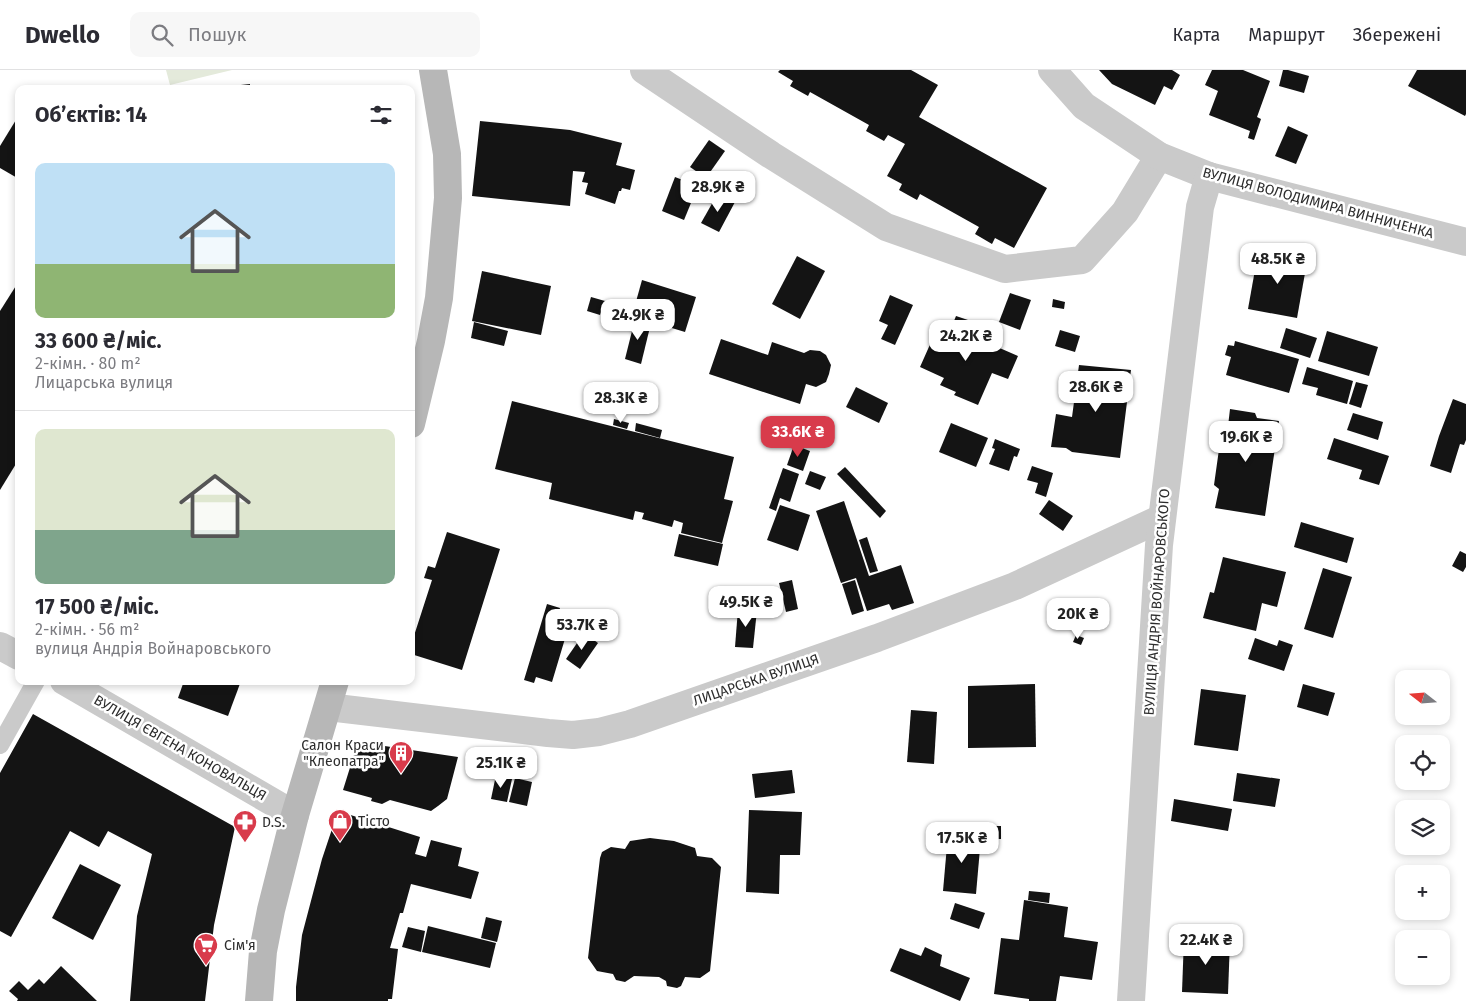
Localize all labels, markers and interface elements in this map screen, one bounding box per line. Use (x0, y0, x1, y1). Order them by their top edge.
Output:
search box (130, 12, 480, 57)
text: Dwello (25, 21, 100, 49)
icon: search (148, 21, 176, 49)
text: Пошук (188, 23, 246, 46)
text: Карта (1173, 24, 1220, 46)
text: Маршрут (1248, 24, 1325, 46)
text: Збережені (1353, 24, 1441, 46)
icon: filters (367, 101, 395, 129)
text: Об’єктів: 14 (35, 102, 147, 128)
street label: ВУЛИЦЯ ВОЛОДИМИРА ВИННИЧЕНКА (1201, 164, 1435, 242)
pin: 28.9K ₴ (672, 170, 764, 213)
text: 28.9K ₴ (691, 177, 745, 196)
icon: home (170, 196, 260, 286)
pin: 48.5K ₴ (1232, 242, 1324, 285)
text: 48.5K ₴ (1251, 249, 1305, 268)
pin: 24.9K ₴ (592, 298, 684, 341)
text: 24.9K ₴ (612, 305, 664, 324)
pin: 24.2K ₴ (920, 320, 1012, 362)
text: 24.2K ₴ (940, 326, 992, 345)
text: 33 600 ₴/міс. (35, 328, 162, 354)
text: 2-кімн. · 80 m² (35, 354, 141, 373)
pin: 28.6K ₴ (1050, 370, 1142, 413)
text: Лицарська вулиця (35, 373, 173, 392)
text: 28.6K ₴ (1069, 377, 1123, 396)
pin: 28.3K ₴ (575, 382, 667, 424)
text: 28.3K ₴ (594, 388, 648, 407)
pin: 33.6K ₴ (752, 416, 844, 458)
pin: 19.6K ₴ (1200, 420, 1292, 463)
text: 33.6K ₴ (772, 422, 824, 441)
text: 19.6K ₴ (1220, 427, 1272, 446)
icon: home (170, 461, 260, 551)
street label: ВУЛИЦЯ АНДРІЯ ВОЙНАРОВСЬКОГО (1141, 488, 1173, 716)
pin: 49.5K ₴ (700, 586, 792, 628)
text: 49.5K ₴ (719, 592, 773, 611)
text: 17 500 ₴/міс. (35, 594, 159, 620)
pin: 20K ₴ (1043, 598, 1113, 640)
text: 20K ₴ (1058, 604, 1098, 623)
pin: 53.7K ₴ (536, 608, 628, 651)
text: 53.7K ₴ (556, 615, 608, 634)
text: 2-кімн. · 56 m² (35, 620, 139, 639)
text: вулиця Андрія Войнаровського (35, 639, 271, 658)
street label: ЛИЦАРСЬКА ВУЛИЦЯ (691, 650, 821, 710)
north arrow (1395, 670, 1450, 725)
map controls (1395, 670, 1450, 985)
street label: ВУЛИЦЯ ЄВГЕНА КОНОВАЛЬЦЯ (91, 692, 269, 804)
button: locate (1395, 735, 1450, 790)
place label: Салон Краси "Клеопатра" (301, 737, 384, 770)
building icon: Салон Краси "Клеопатра" (388, 740, 414, 774)
pin: 25.1K ₴ (455, 746, 547, 789)
text: 25.1K ₴ (476, 753, 526, 772)
button: layers (1395, 800, 1450, 855)
shop icon: Тісто (327, 808, 353, 842)
pharmacy icon: D.S. (232, 809, 258, 843)
place label: Тісто (358, 813, 390, 830)
place label: D.S. (262, 814, 285, 831)
pin: 17.5K ₴ (916, 822, 1008, 864)
text: 17.5K ₴ (937, 828, 987, 847)
button: + (1395, 865, 1450, 920)
pin: 22.4K ₴ (1160, 924, 1252, 966)
text: 22.4K ₴ (1180, 930, 1232, 949)
button: − (1395, 930, 1450, 985)
supermarket icon: Сім'я (193, 932, 219, 966)
place label: Сім'я (224, 937, 256, 954)

